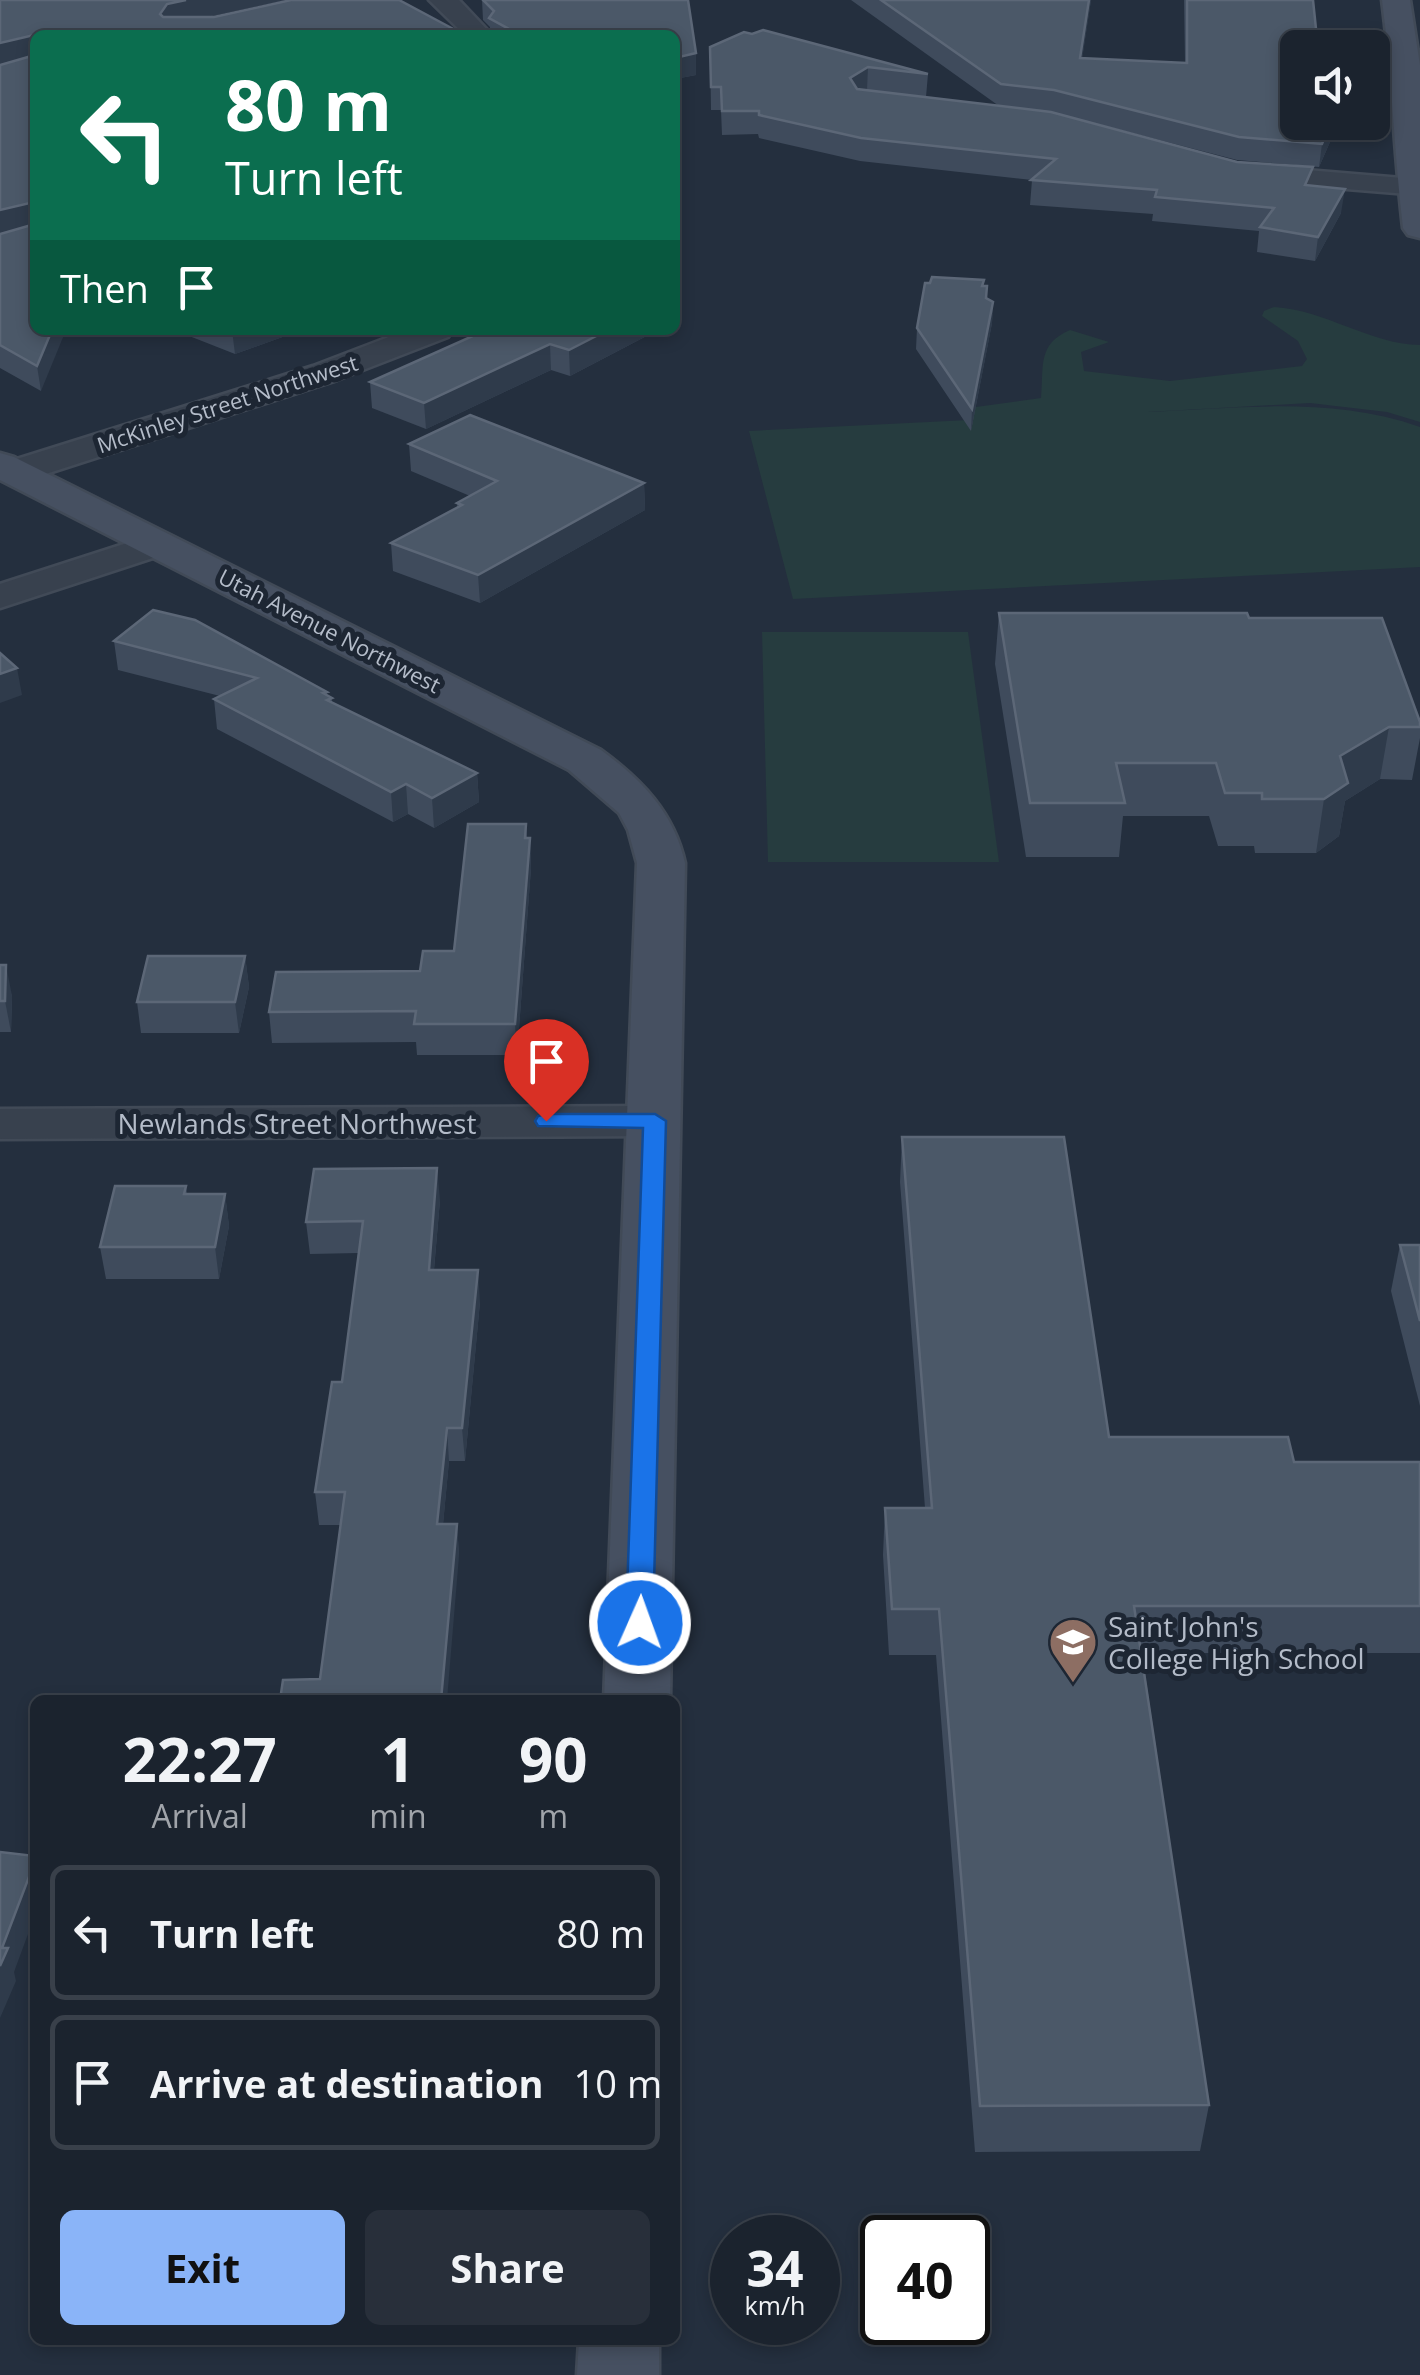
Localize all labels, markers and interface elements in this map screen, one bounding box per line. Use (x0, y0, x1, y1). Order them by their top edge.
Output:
map controls (1280, 30, 1390, 140)
button: sound (1280, 30, 1390, 140)
text: 80 m (225, 56, 392, 152)
icon: left (60, 70, 190, 200)
text: Turn left (225, 147, 403, 208)
icon: arrive (169, 260, 224, 315)
text: Then (60, 262, 149, 314)
street label: McKinley Street Northwest (93, 347, 361, 459)
street label: Utah Avenue Northwest (214, 561, 446, 699)
pin (504, 1019, 589, 1122)
icon: arrive (519, 1034, 574, 1089)
street label: Newlands Street Northwest (118, 1104, 476, 1142)
position arrow (588, 1571, 692, 1675)
place label: Saint John's College High School (1108, 1607, 1365, 1677)
school or university icon: Saint John's College High School (1047, 1616, 1099, 1684)
text: 22:27 (122, 1718, 277, 1800)
text: 1 (381, 1718, 415, 1800)
text: 90 (519, 1718, 588, 1800)
text: Arrival (151, 1794, 248, 1837)
text: min (369, 1794, 427, 1837)
text: m (538, 1794, 568, 1837)
icon: left (65, 1905, 120, 1960)
text: Turn left (150, 1907, 314, 1959)
text: 80 m (556, 1907, 645, 1959)
icon: arrive (65, 2055, 120, 2110)
text: Arrive at destination (150, 2057, 544, 2109)
text: 10 m (574, 2057, 662, 2109)
button: Exit (60, 2210, 345, 2325)
button: Share (365, 2210, 650, 2325)
speed limit sign: 40 (860, 2215, 990, 2345)
text: 34 (746, 2234, 804, 2302)
text: km/h (745, 2288, 805, 2322)

